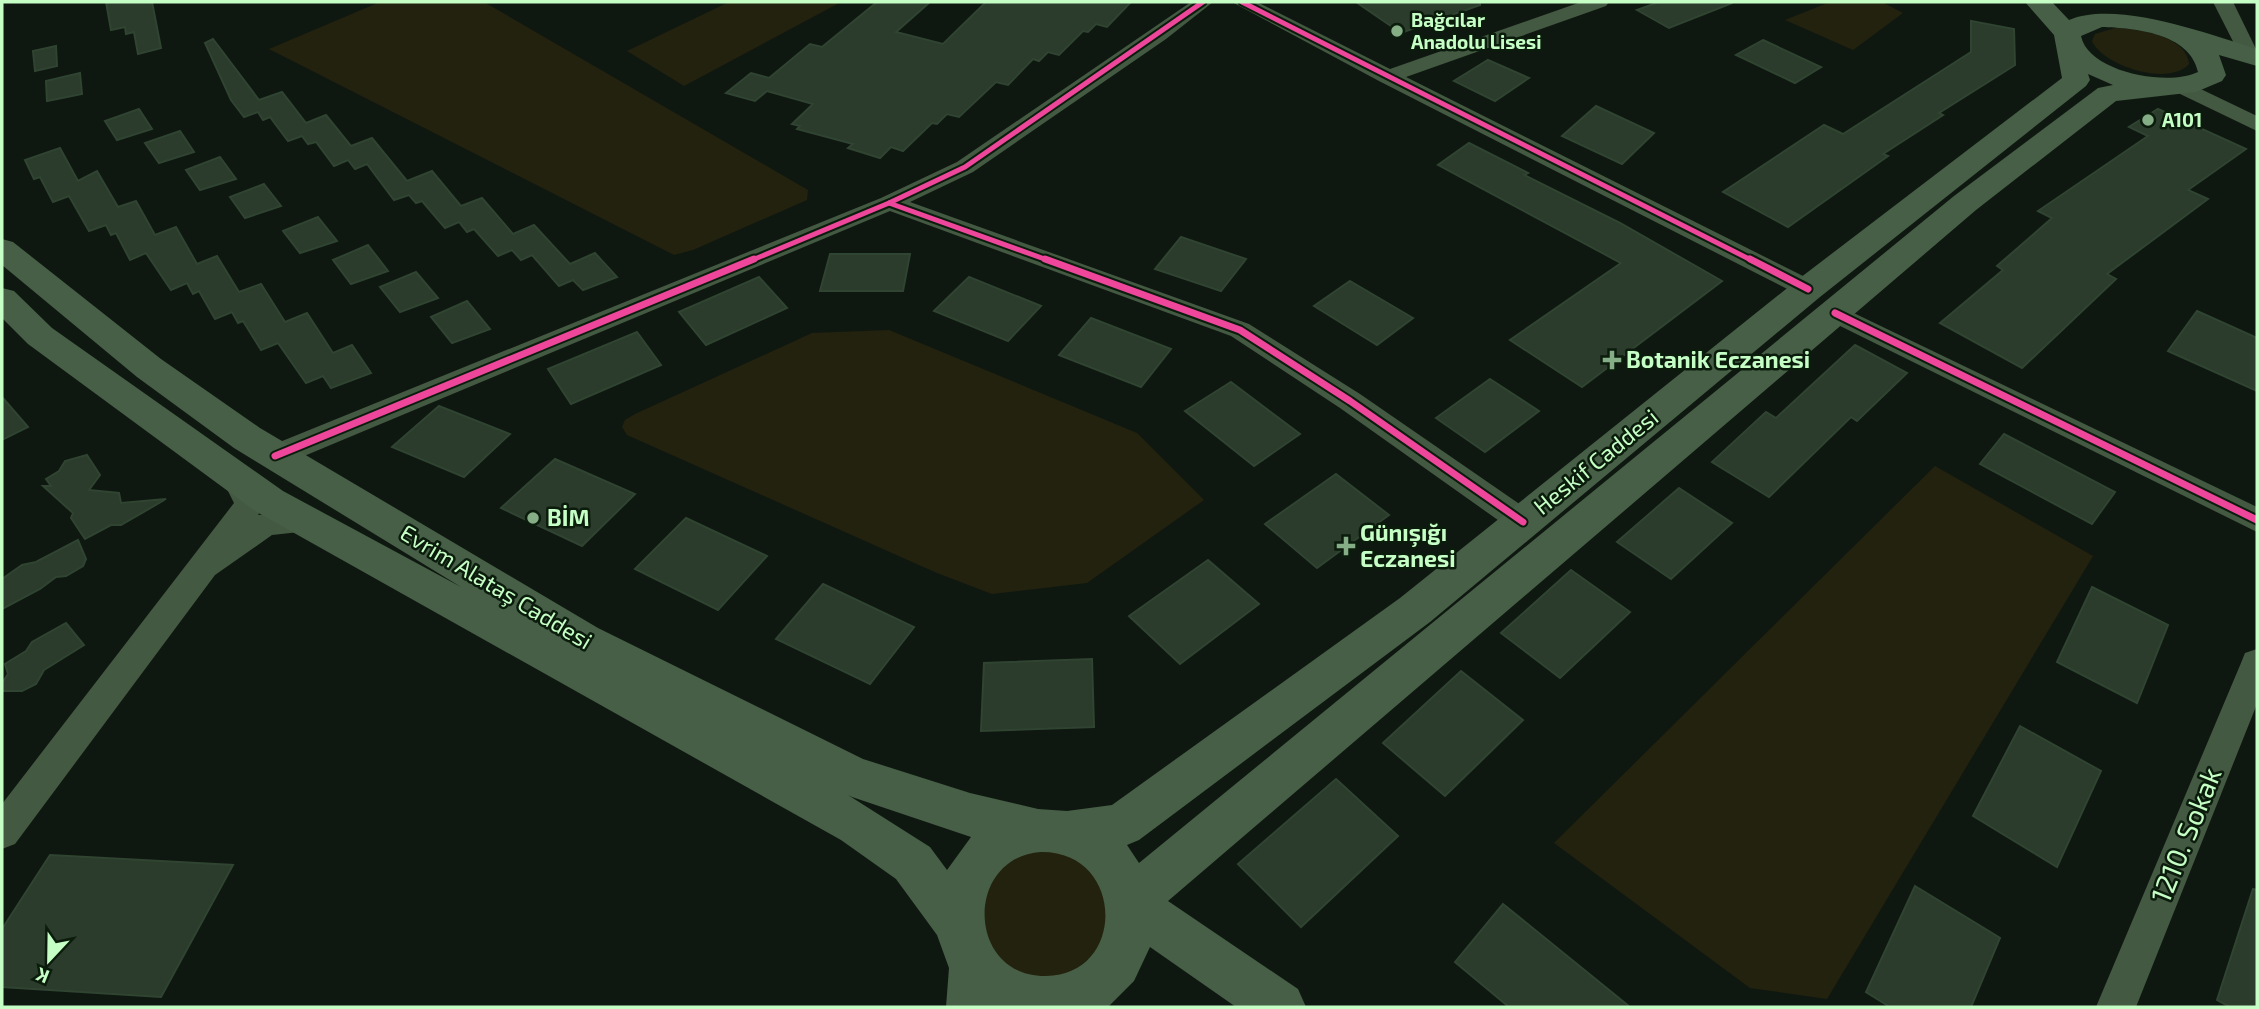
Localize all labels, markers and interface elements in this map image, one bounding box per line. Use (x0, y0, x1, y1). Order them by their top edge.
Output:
place label: Bağcılar Anadolu Lisesi (1411, 8, 1541, 53)
marker: Bağcılar Anadolu Lisesi (1389, 23, 1405, 39)
place label: A101 (2162, 108, 2202, 131)
marker: A101 (2140, 112, 2156, 128)
place label: Botanik Eczanesi (1626, 345, 1810, 373)
marker: Botanik Eczanesi (1604, 352, 1620, 368)
street label: Heskif Caddesi (1527, 402, 1663, 520)
place label: BİM (547, 503, 589, 531)
marker: BİM (525, 510, 541, 526)
street label: Evrim Alataş Caddesi (395, 518, 597, 655)
place label: Günışığı Eczanesi (1360, 518, 1456, 572)
marker: Günışığı Eczanesi (1338, 538, 1354, 554)
street label: 1210. Sokak (2143, 762, 2228, 907)
north arrow (14, 925, 84, 995)
text: K (33, 963, 52, 989)

